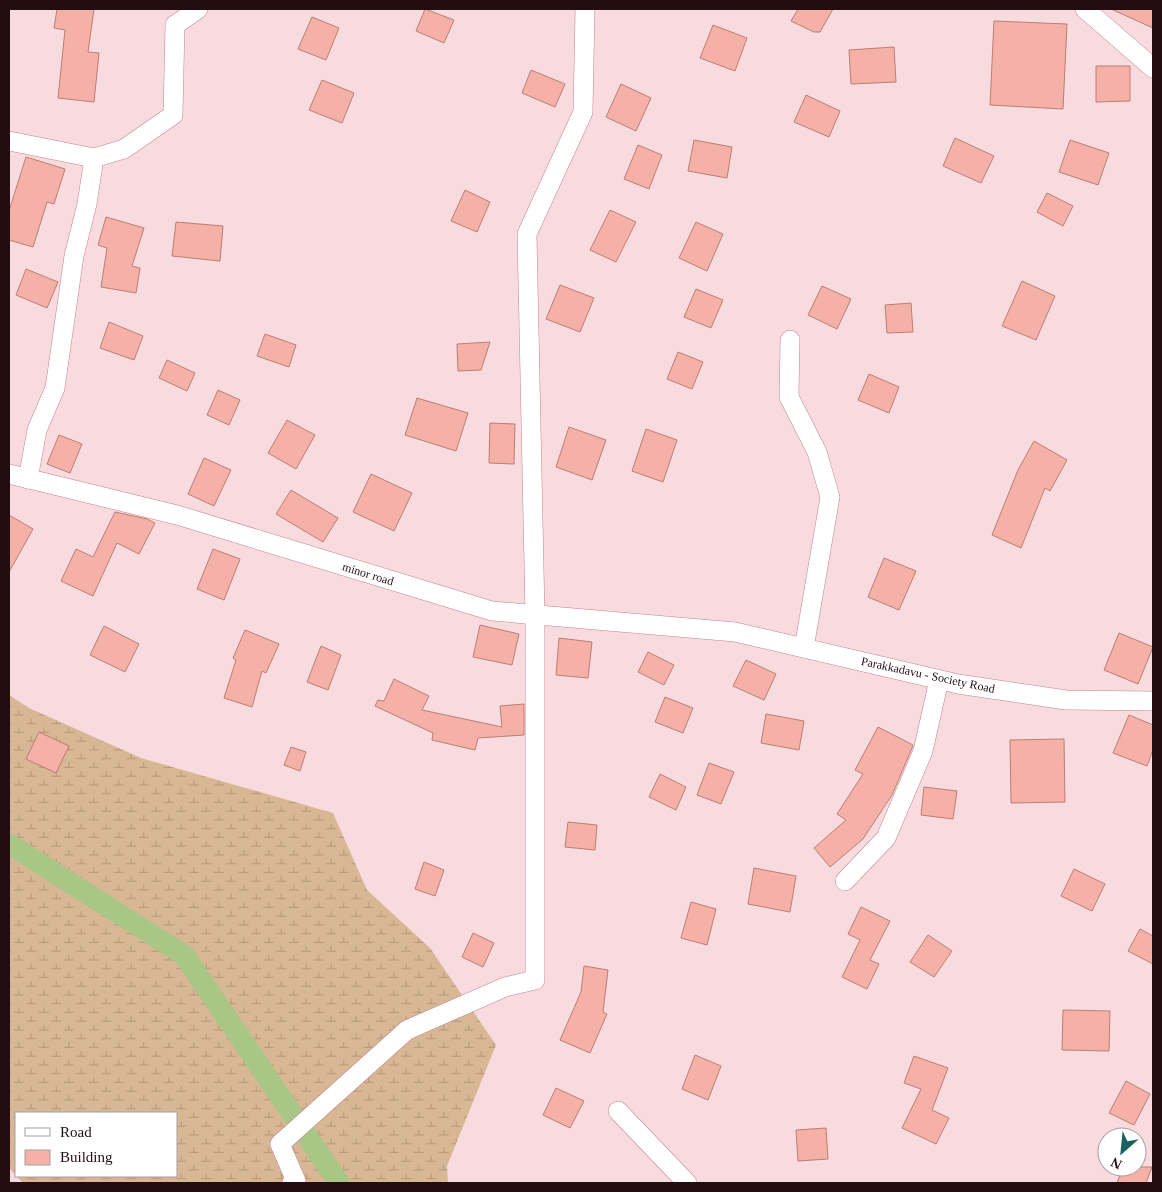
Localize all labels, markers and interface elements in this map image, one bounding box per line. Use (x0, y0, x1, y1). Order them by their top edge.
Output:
street label: minor road (341, 560, 395, 588)
street label: Parakkadavu - Society Road (860, 654, 996, 696)
legend (15, 1112, 178, 1177)
text: Road (60, 1124, 92, 1140)
north arrow (1097, 1127, 1147, 1177)
text: Building (60, 1149, 113, 1165)
text: N (1108, 1154, 1124, 1172)

